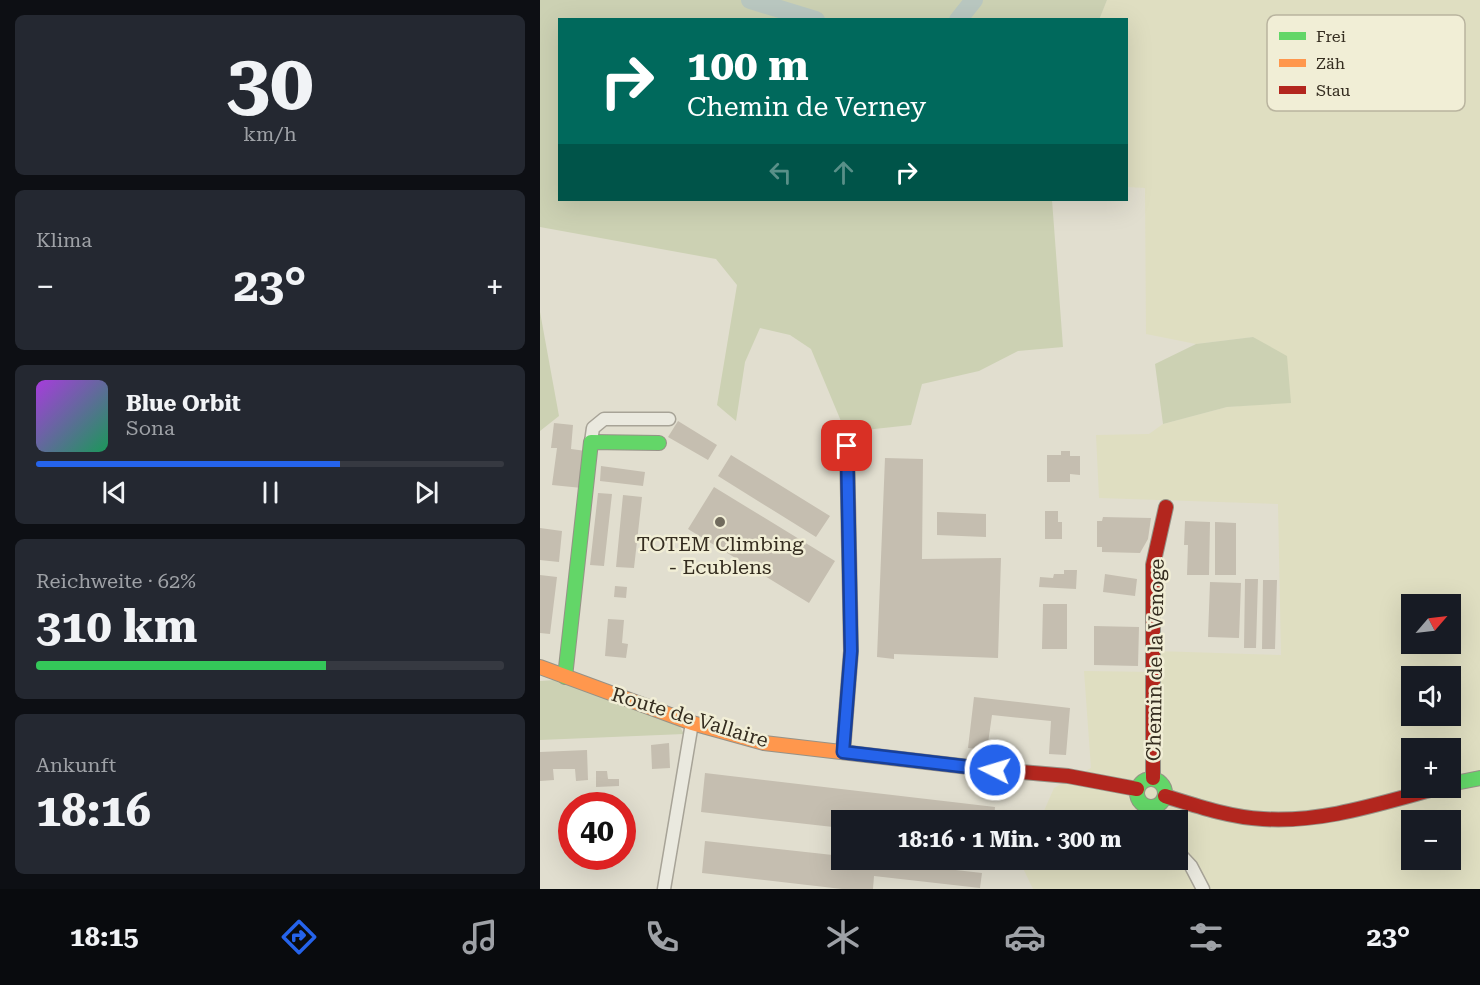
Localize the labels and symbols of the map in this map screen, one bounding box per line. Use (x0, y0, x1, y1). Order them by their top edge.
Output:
legend (1267, 15, 1465, 111)
text: Frei (1316, 27, 1346, 46)
text: Zäh (1316, 54, 1345, 73)
text: Stau (1316, 81, 1350, 100)
pin (821, 420, 872, 471)
marker: TOTEM Climbing - Ecublens (713, 515, 727, 529)
place label: TOTEM Climbing - Ecublens (636, 532, 804, 579)
street label: Chemin de la Venoge (1141, 559, 1169, 761)
north arrow (1401, 594, 1461, 654)
street label: Route de Vallaire (609, 682, 771, 752)
position arrow (963, 738, 1027, 802)
speed limit sign: 40 (558, 792, 636, 870)

